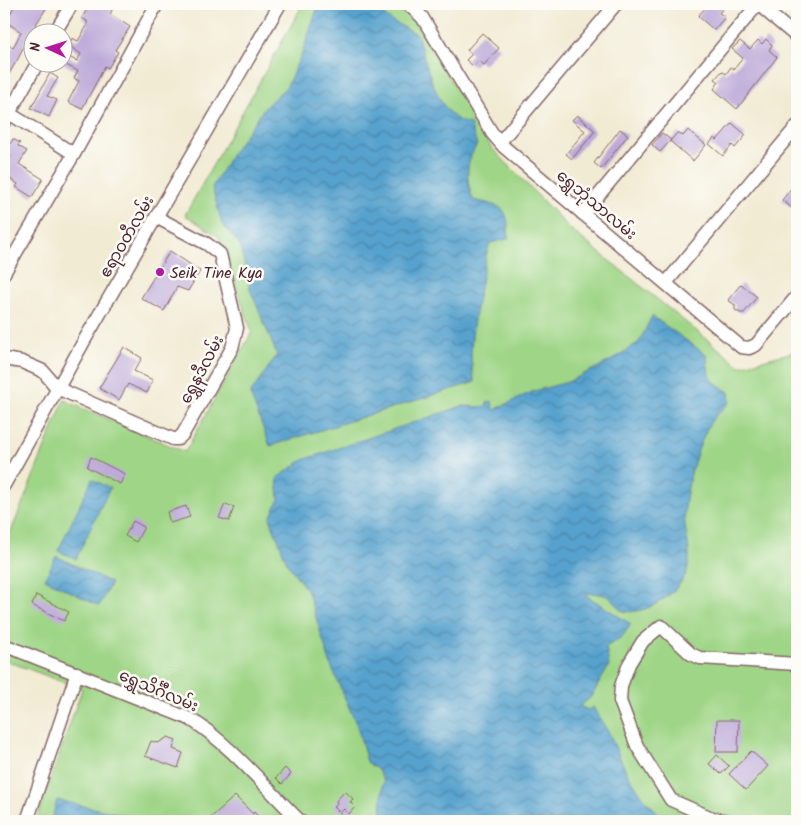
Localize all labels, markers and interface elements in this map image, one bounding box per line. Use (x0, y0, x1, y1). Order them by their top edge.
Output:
north arrow (22, 22, 72, 72)
text: N (25, 42, 47, 52)
street label: ရွှေဘုံသာလမ်း (550, 164, 642, 247)
street label: ဧရာဝတီလမ်း (94, 191, 161, 283)
place label: Seik Tine Kya (170, 261, 262, 286)
marker: Seik Tine Kya (154, 266, 166, 278)
street label: ရွှေနဒီလမ်း (174, 331, 231, 409)
street label: ရွှေသိင်္ဂီလမ်း (115, 663, 202, 719)

